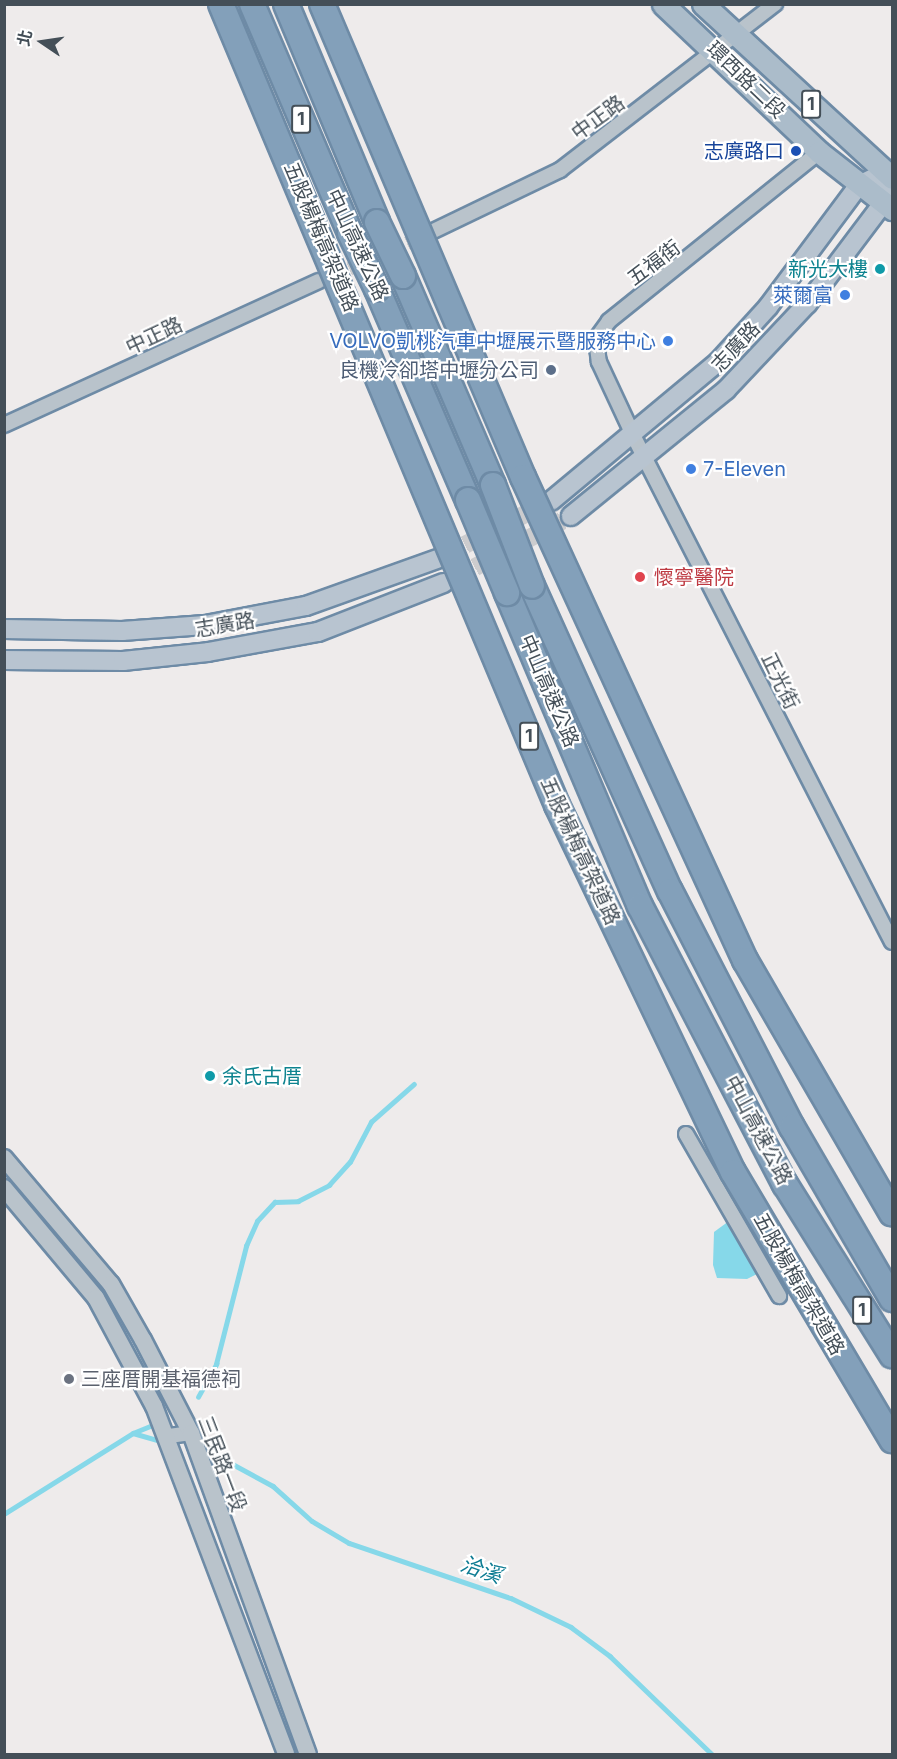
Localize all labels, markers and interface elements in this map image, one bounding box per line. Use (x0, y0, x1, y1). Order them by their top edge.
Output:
north arrow (12, 12, 72, 72)
text: 北 (13, 28, 36, 48)
street label: 環西路二段 (702, 37, 790, 123)
road number: 1 (800, 89, 822, 119)
street label: 中正路 (567, 91, 629, 145)
road number: 1 (290, 104, 312, 134)
place label: 志廣路口 (704, 139, 784, 163)
marker: 志廣路口 (789, 144, 803, 158)
street label: 五股楊梅高架道路 (279, 159, 363, 315)
street label: 中山高速公路 (321, 186, 393, 304)
street label: 五福街 (623, 235, 685, 291)
place label: 新光大樓 (788, 257, 868, 281)
marker: 新光大樓 (873, 262, 887, 276)
place label: 萊爾富 (773, 283, 833, 307)
marker: 萊爾富 (838, 288, 852, 302)
street label: 中正路 (122, 312, 186, 360)
street label: 志廣路 (707, 317, 765, 377)
place label: VOLVO凱桃汽車中壢展示暨服務中心 (329, 329, 656, 353)
marker: VOLVO凱桃汽車中壢展示暨服務中心 (661, 334, 675, 348)
place label: 良機冷卻塔中壢分公司 (339, 358, 539, 382)
marker: 良機冷卻塔中壢分公司 (544, 363, 558, 377)
place label: 7-Eleven (703, 457, 786, 481)
marker: 7-Eleven (684, 462, 698, 476)
place label: 懷寧醫院 (654, 565, 734, 589)
marker: 懷寧醫院 (631, 568, 649, 586)
street label: 志廣路 (193, 608, 257, 642)
street label: 中山高速公路 (515, 631, 583, 751)
street label: 正光街 (756, 649, 804, 713)
road number: 1 (518, 721, 540, 751)
street label: 五股楊梅高架道路 (535, 773, 625, 929)
place label: 余氏古厝 (222, 1064, 302, 1088)
marker: 余氏古厝 (203, 1069, 217, 1083)
street label: 中山高速公路 (719, 1071, 797, 1189)
street label: 五股楊梅高架道路 (749, 1209, 849, 1359)
road number: 1 (852, 1295, 872, 1325)
place label: 三座厝開基福德祠 (81, 1367, 241, 1391)
marker: 三座厝開基福德祠 (62, 1372, 76, 1386)
street label: 三民路一段 (193, 1413, 251, 1515)
water label: 洽溪 (457, 1551, 505, 1589)

